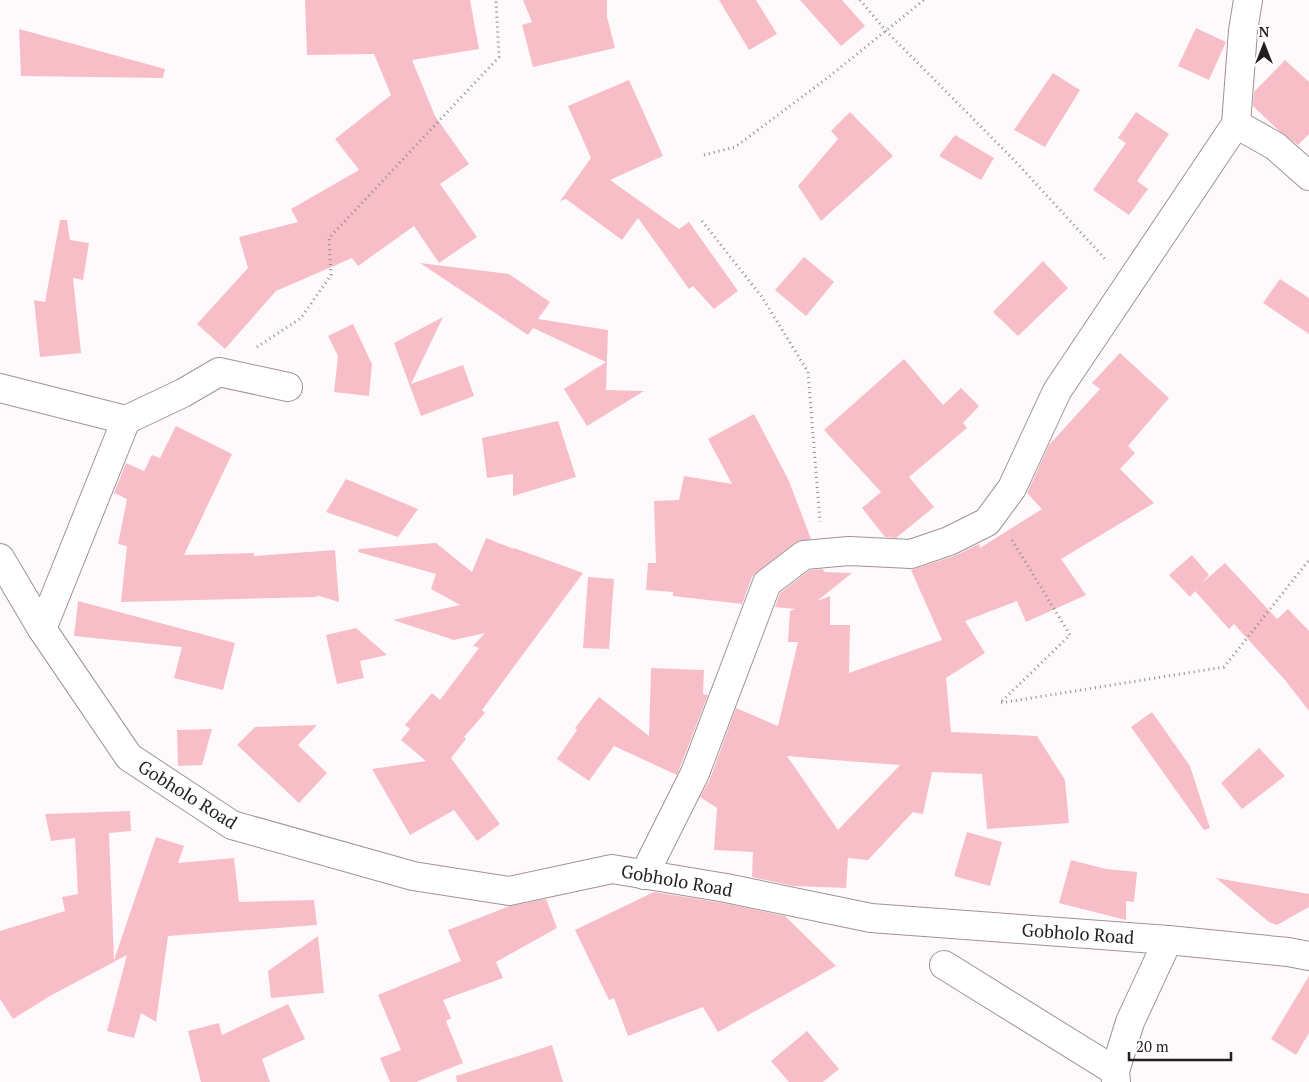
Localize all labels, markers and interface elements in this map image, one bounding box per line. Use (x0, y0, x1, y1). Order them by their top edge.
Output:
north arrow (1239, 20, 1289, 70)
text: N (1259, 22, 1270, 41)
street label: Gobholo Road (134, 754, 242, 834)
street label: Gobholo Road (619, 858, 735, 902)
street label: Gobholo Road (1021, 917, 1135, 949)
scale bar (1129, 1030, 1232, 1062)
text: 20 m (1136, 1036, 1169, 1056)

